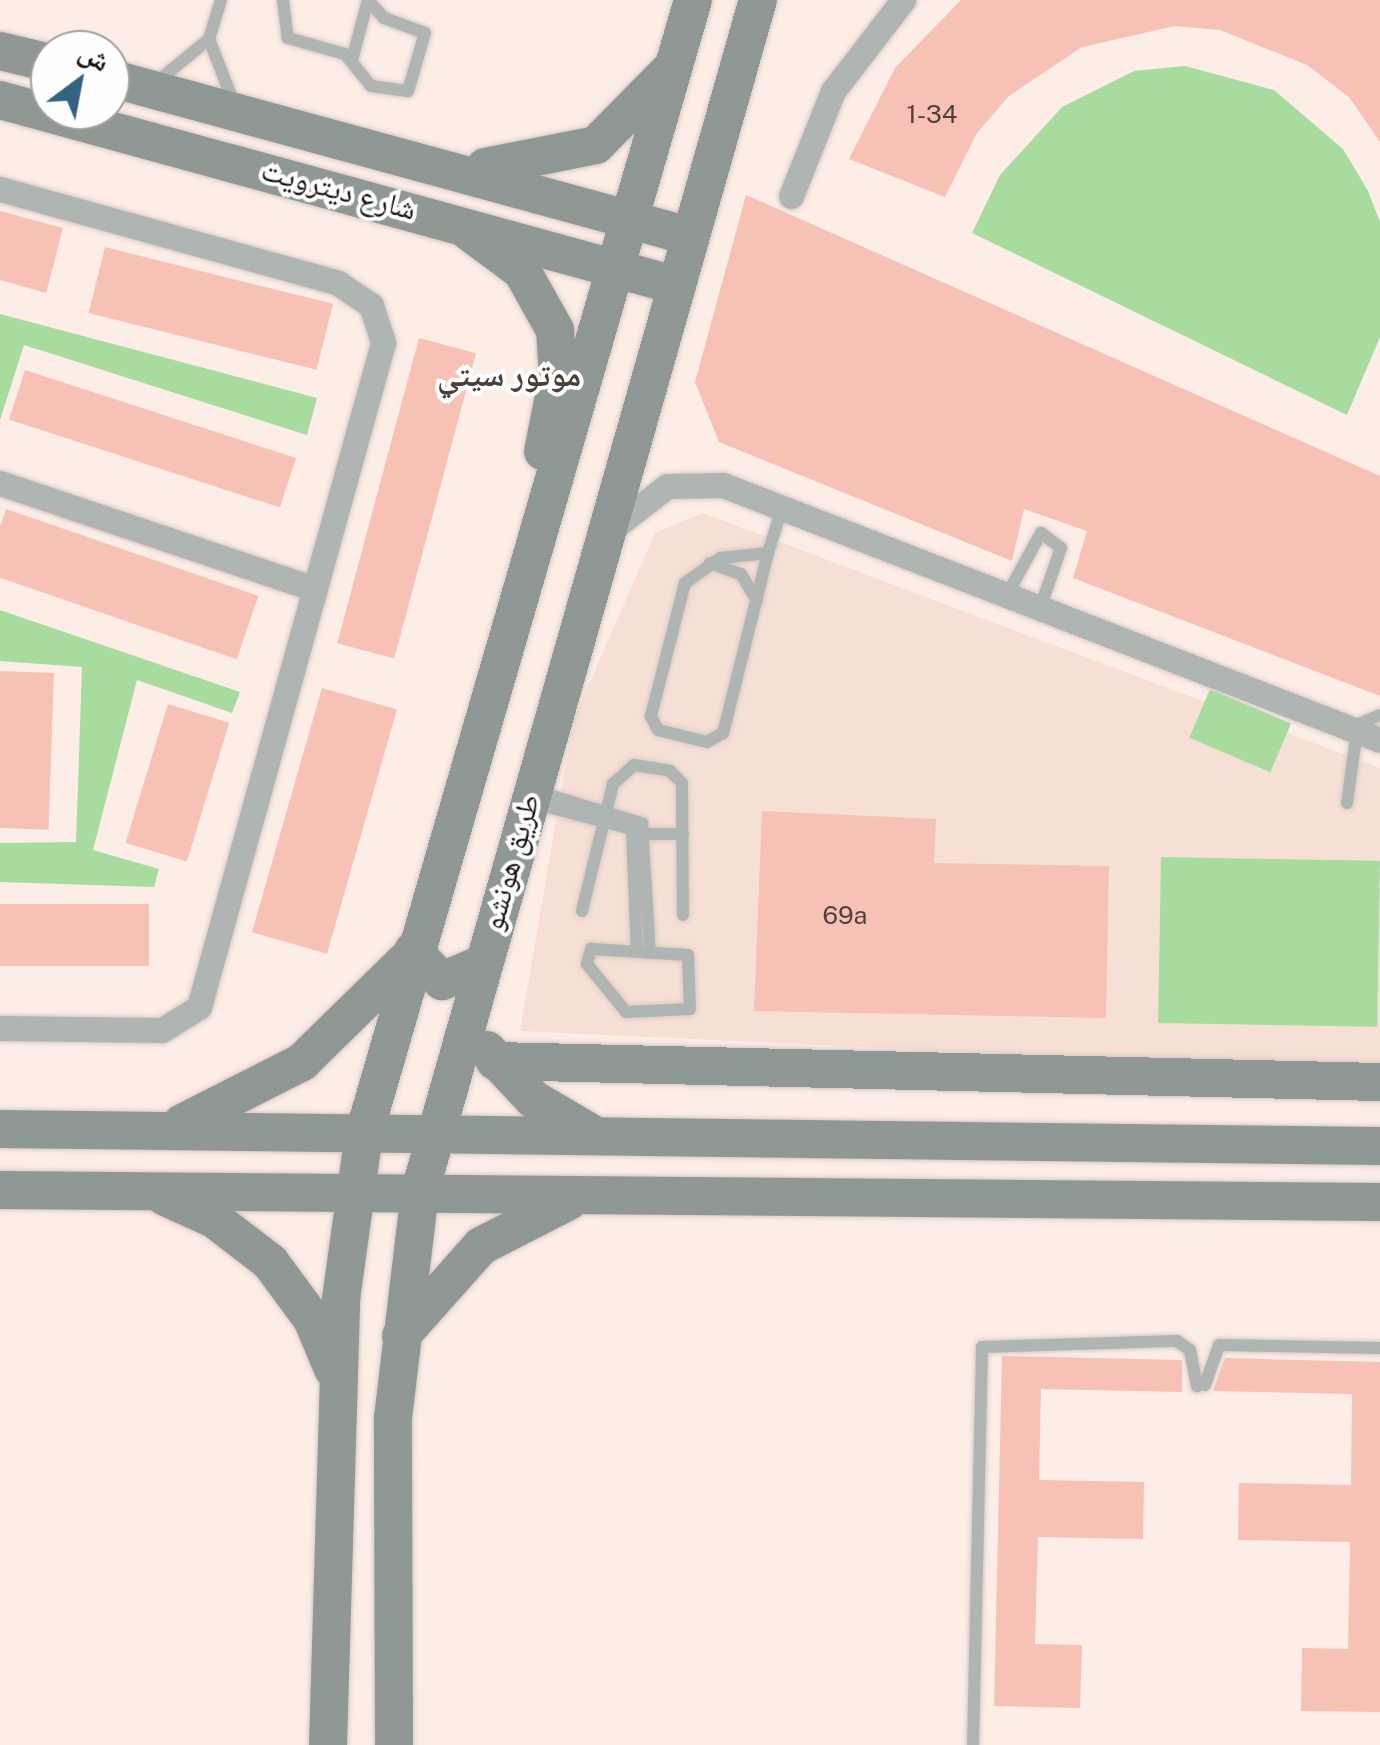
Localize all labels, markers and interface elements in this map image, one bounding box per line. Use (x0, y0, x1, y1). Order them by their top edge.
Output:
north arrow (30, 30, 130, 130)
text: ش (74, 34, 116, 78)
house number: 1-34 (906, 99, 958, 129)
street label: شارع ديترويت (258, 151, 420, 227)
district label: موتور سيتي (437, 356, 581, 394)
street label: طريق هونشو (473, 790, 547, 934)
house number: 69a (823, 900, 867, 930)

